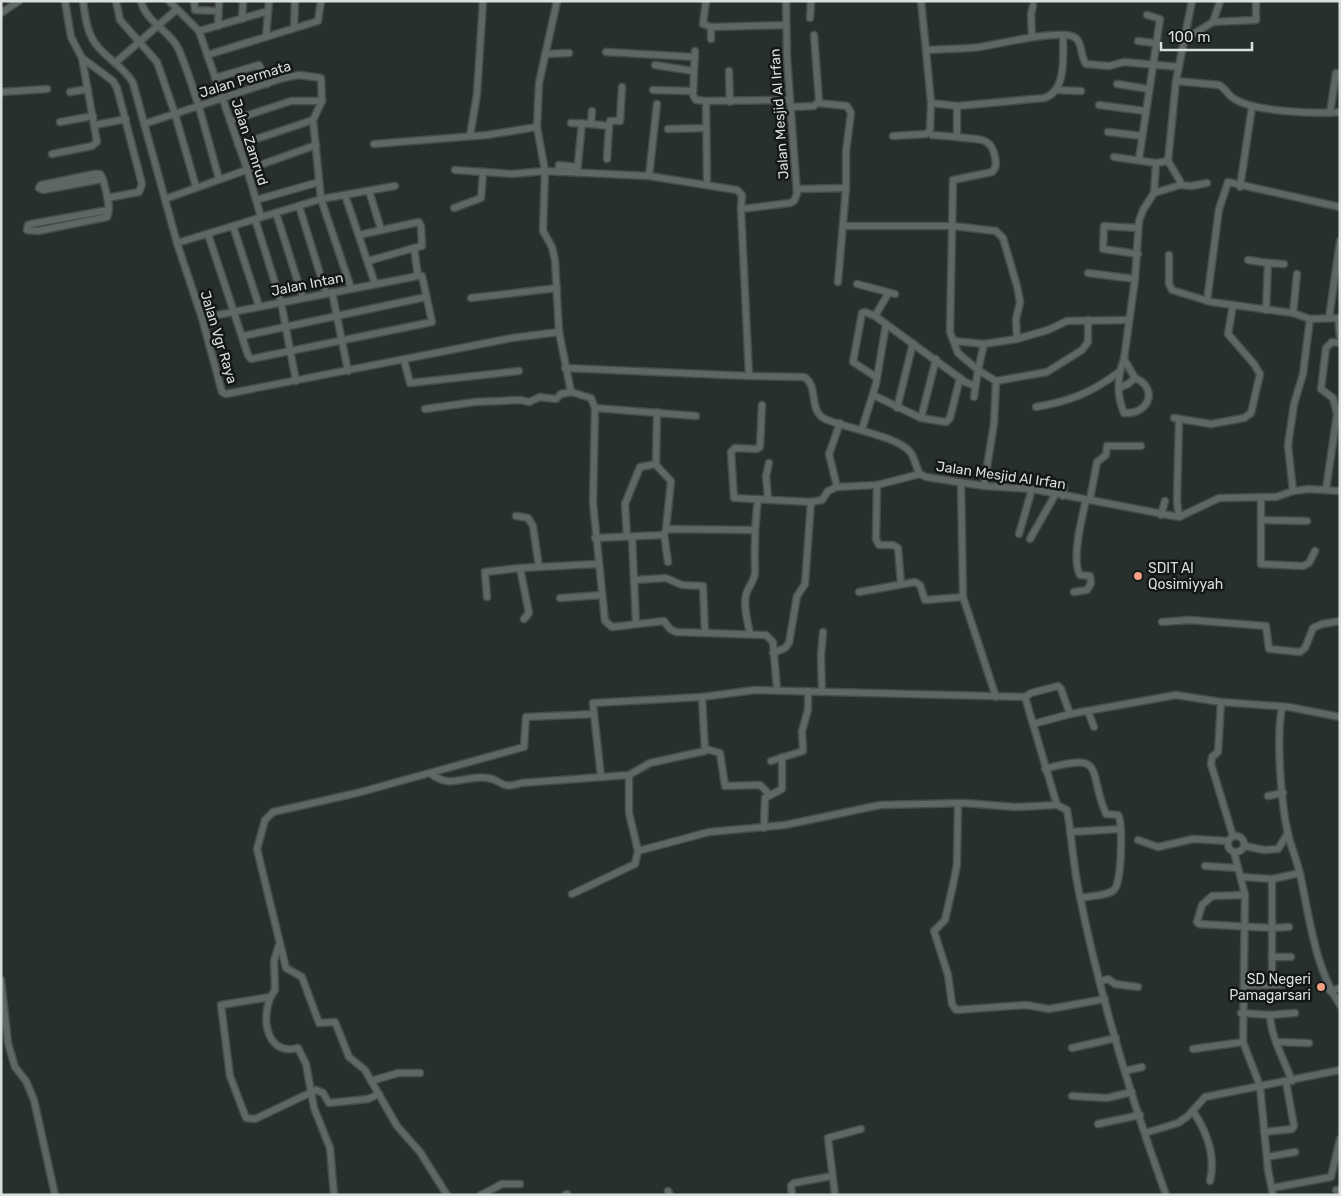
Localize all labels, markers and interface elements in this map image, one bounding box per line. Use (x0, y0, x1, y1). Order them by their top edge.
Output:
scale bar (1161, 20, 1252, 52)
text: 100 m (1168, 28, 1210, 46)
street label: Jalan Mesjid Al Irfan (766, 48, 793, 180)
street label: Jalan Permata (197, 57, 293, 101)
street label: Jalan Zamrud (227, 97, 272, 188)
street label: Jalan Intan (269, 269, 345, 300)
street label: Jalan Vgr Raya (196, 289, 241, 386)
street label: Jalan Mesjid Al Irfan (935, 458, 1067, 493)
place label: SDIT Al Qosimiyyah (1148, 560, 1223, 593)
marker: SDIT Al Qosimiyyah (1132, 570, 1144, 582)
place label: SD Negeri Pamagarsari (1229, 971, 1311, 1004)
marker: SD Negeri Pamagarsari (1315, 981, 1327, 993)

